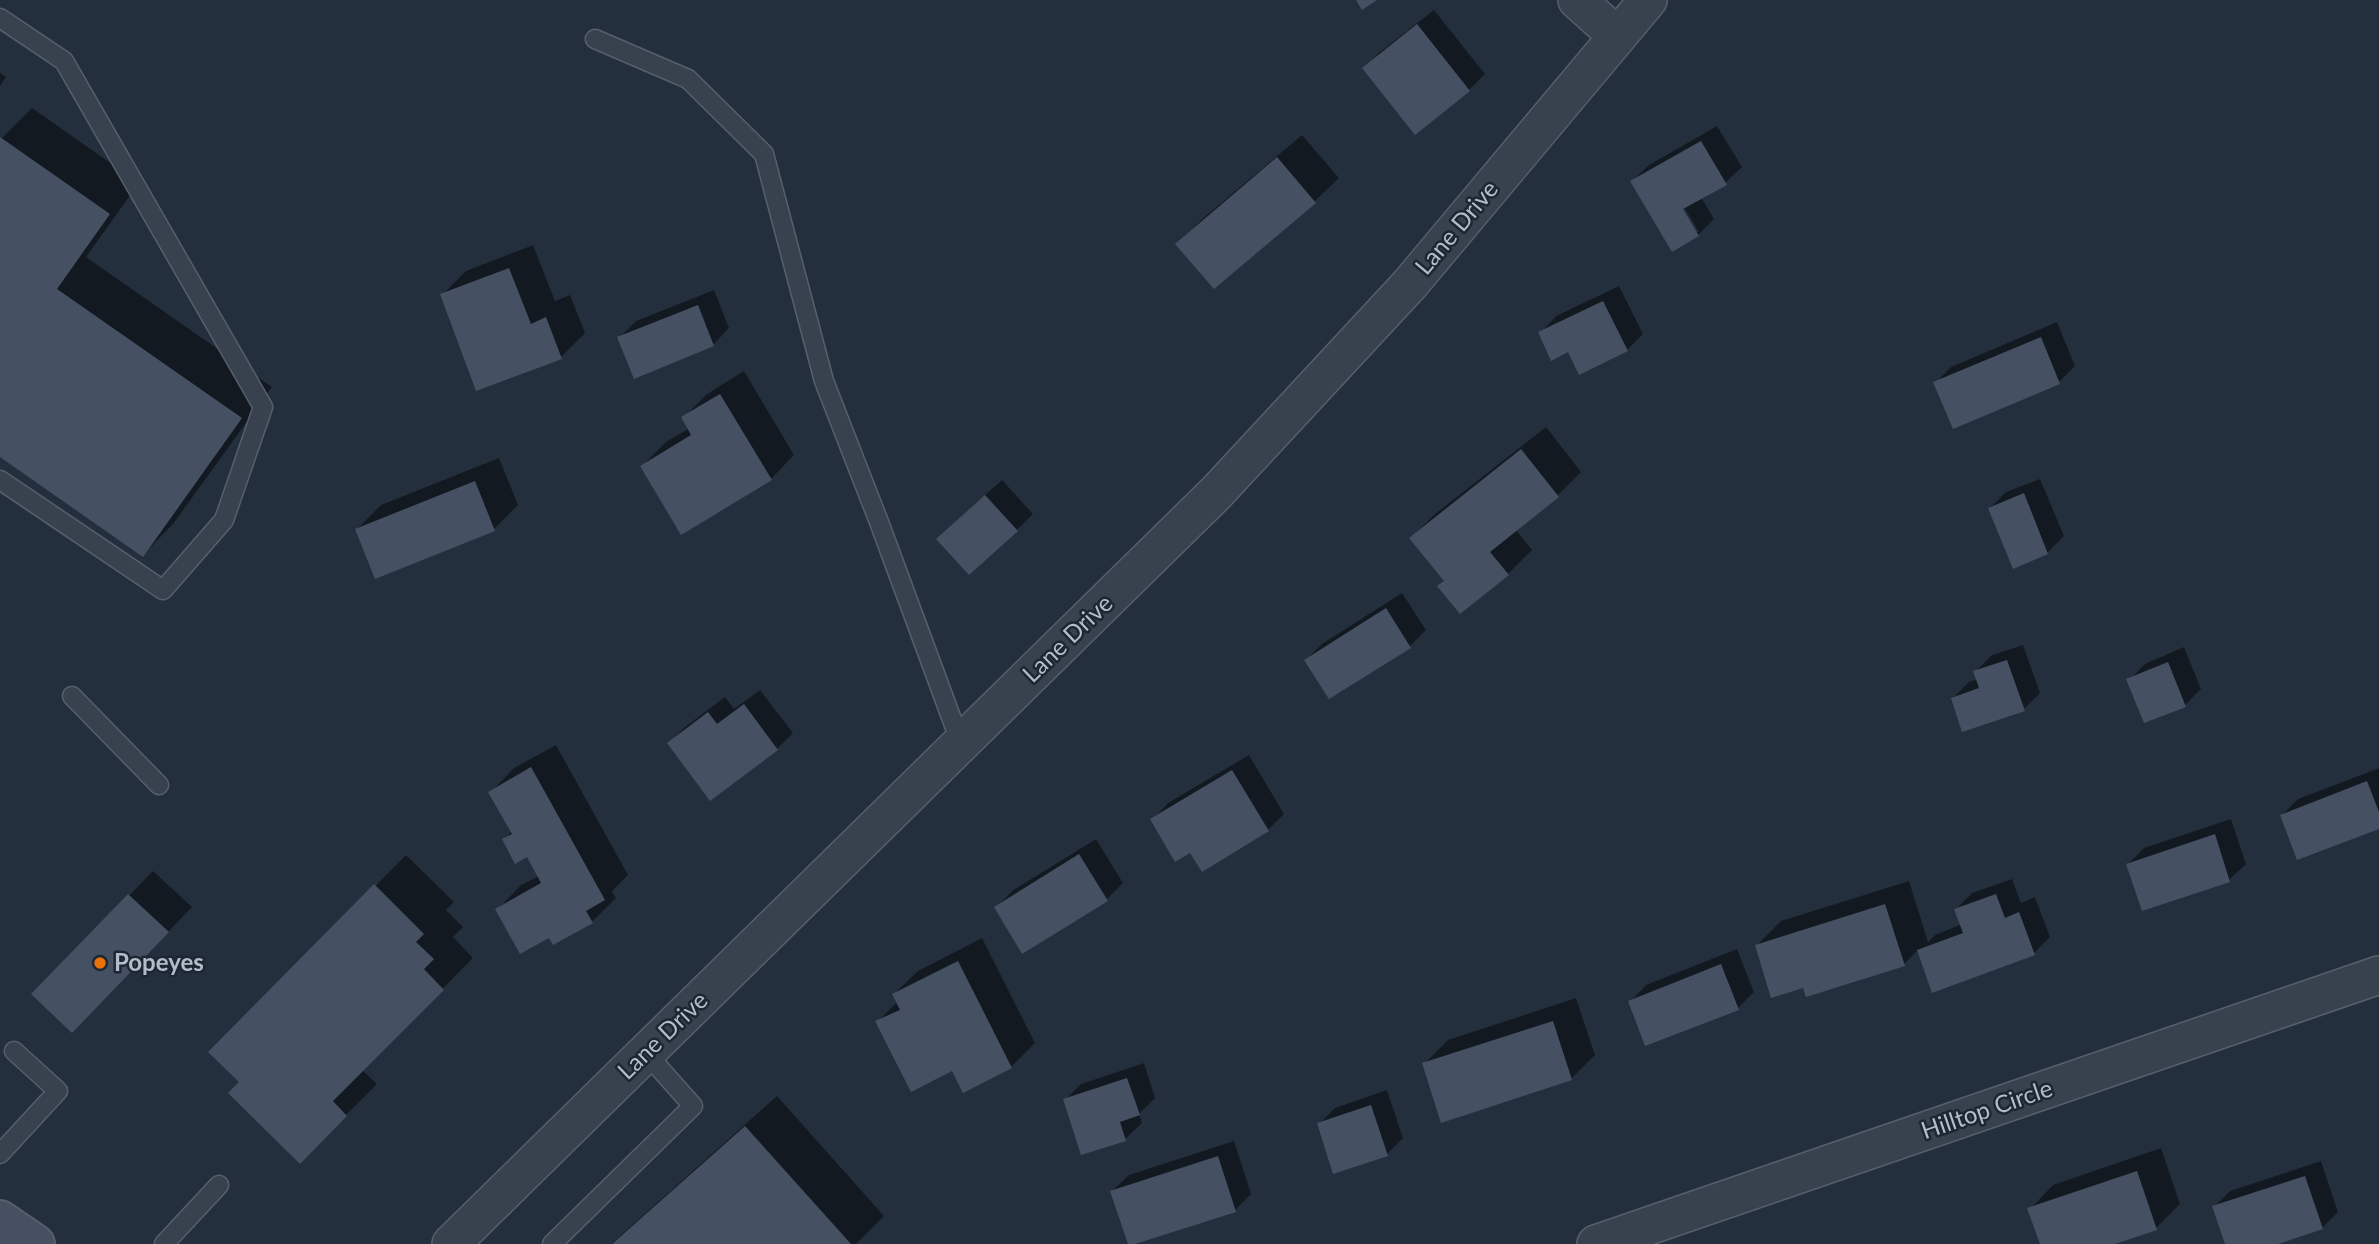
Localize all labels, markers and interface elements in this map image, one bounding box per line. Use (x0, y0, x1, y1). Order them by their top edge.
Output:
street label: Lane Drive (1409, 175, 1505, 281)
street label: Lane Drive (1017, 589, 1119, 689)
place label: Popeyes (114, 949, 204, 977)
marker: Popeyes (92, 955, 108, 971)
street label: Lane Drive (612, 986, 714, 1086)
street label: Hilltop Circle (1918, 1074, 2056, 1146)

